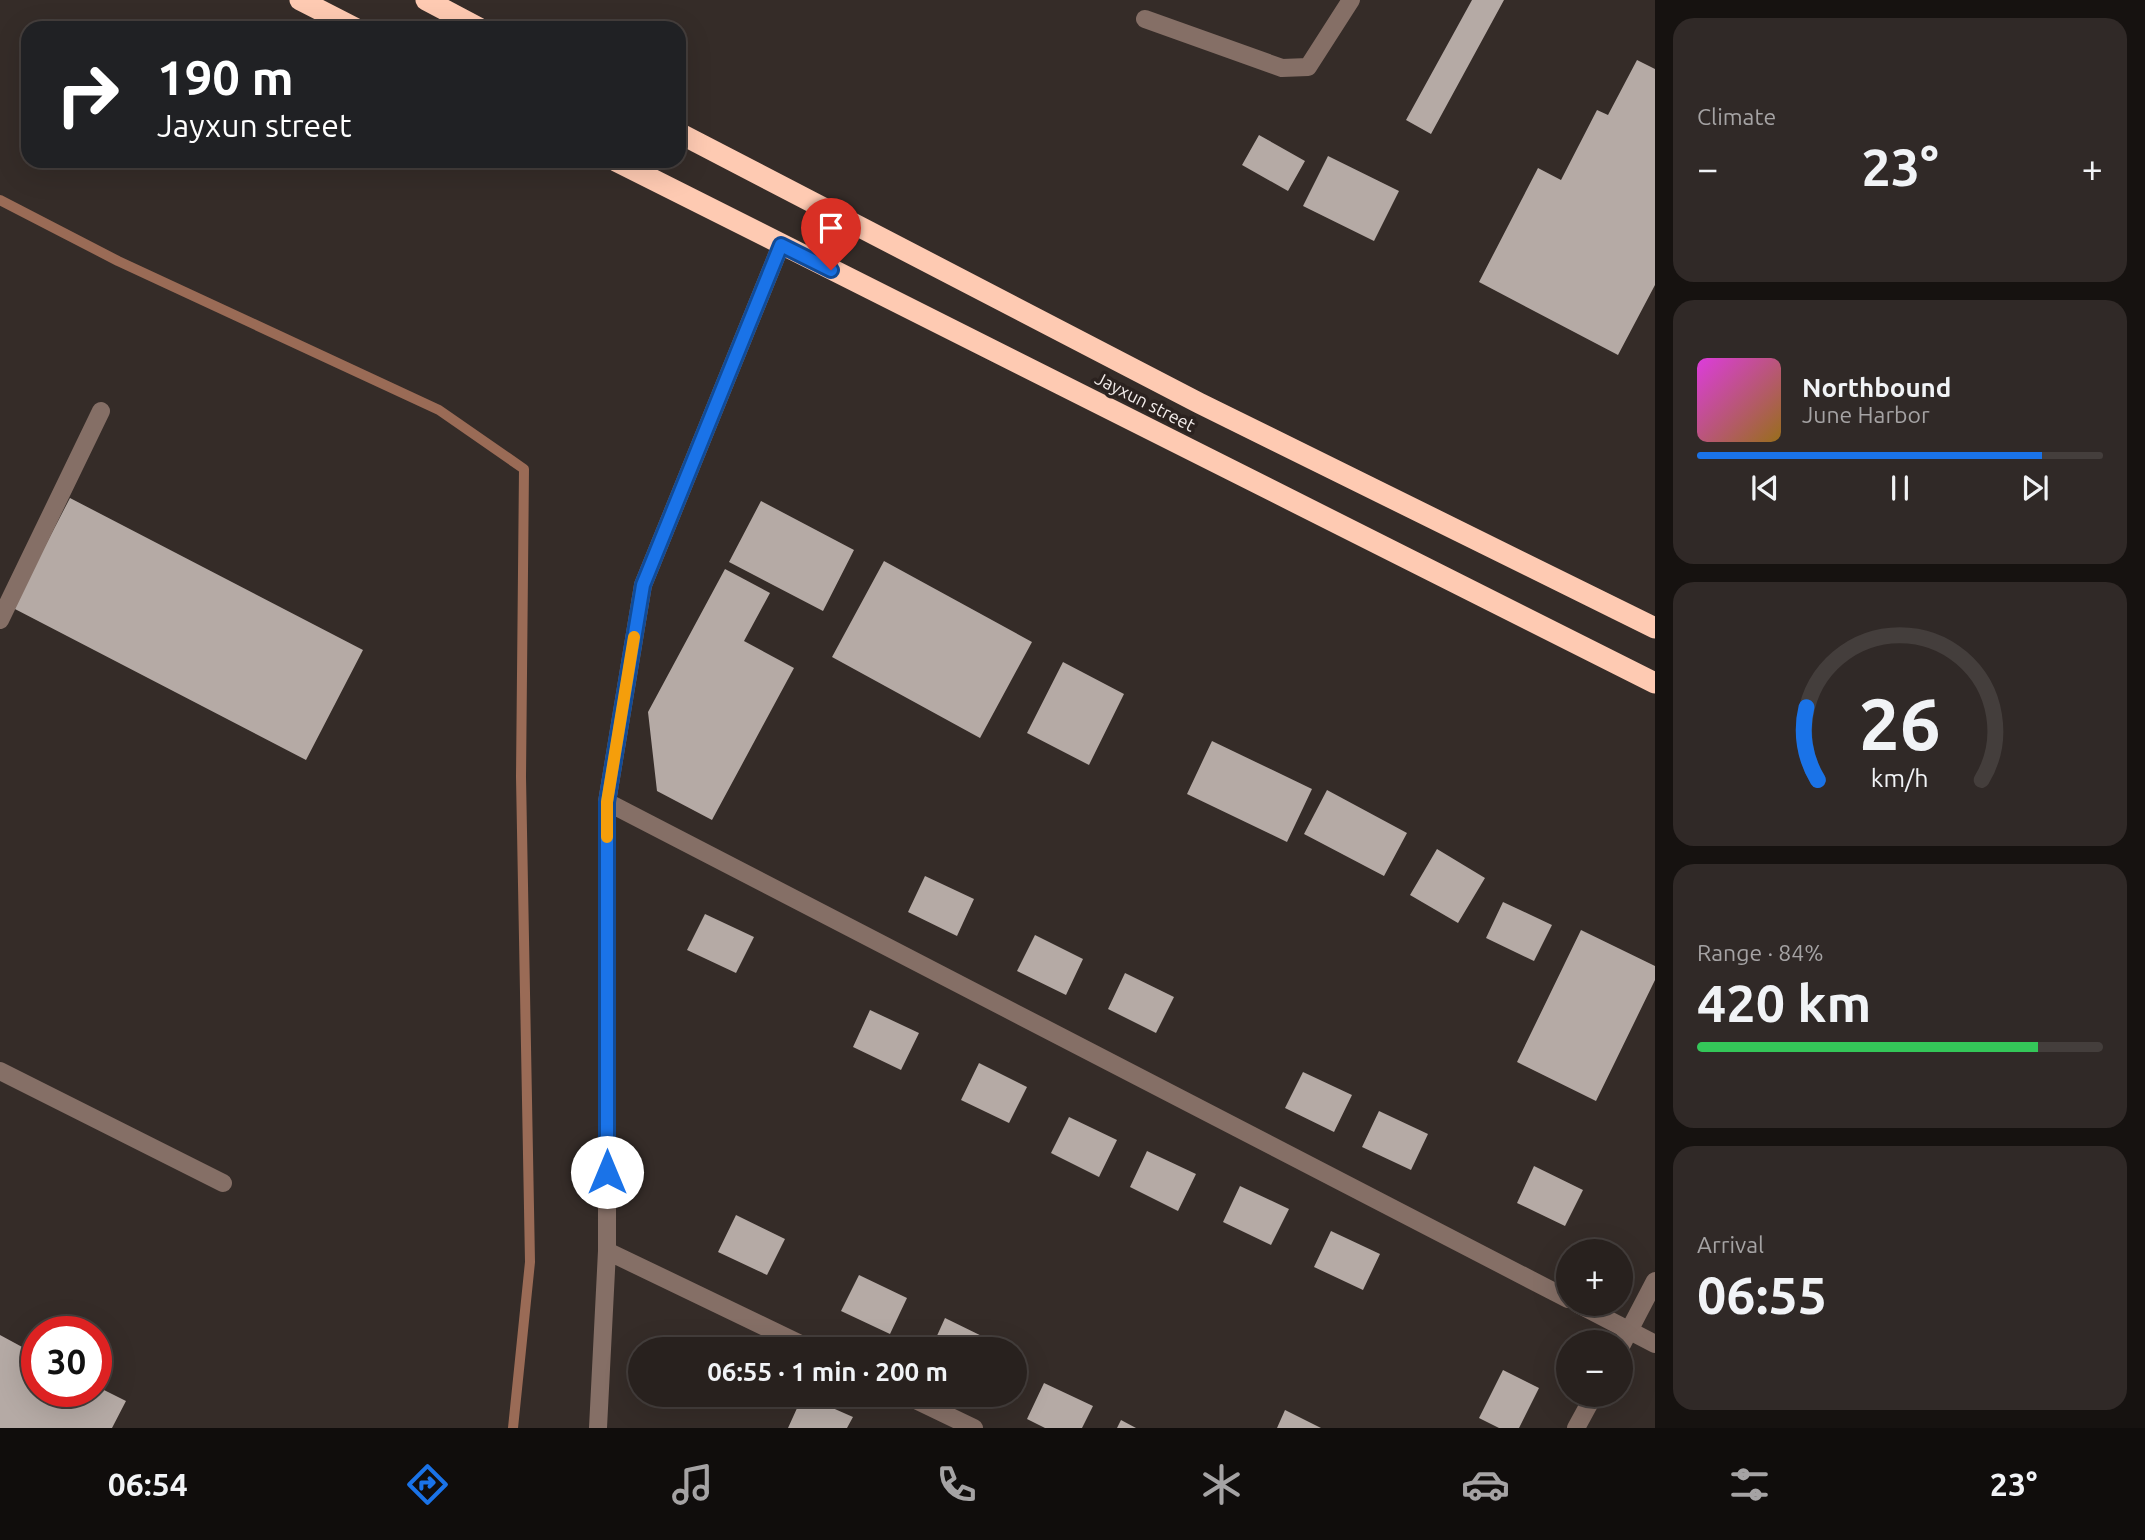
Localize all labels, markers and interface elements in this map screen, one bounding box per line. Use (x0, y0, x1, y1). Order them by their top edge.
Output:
icon: right (42, 49, 133, 140)
text: 190 m (157, 49, 294, 104)
text: Climate (1697, 104, 1776, 129)
text: Jayxun street (157, 107, 352, 143)
text: 23° (1861, 138, 1939, 196)
text: − (1697, 147, 1718, 189)
text: + (2082, 147, 2103, 189)
pin (801, 198, 861, 270)
icon: arrive (812, 209, 850, 247)
street label: Jayxun street (1092, 367, 1199, 435)
text: Northbound (1802, 373, 1951, 402)
text: June Harbor (1802, 402, 1930, 427)
icon: previous (1746, 469, 1784, 507)
icon: pause (1881, 469, 1919, 507)
icon: next (2016, 469, 2054, 507)
text: 26 (1859, 682, 1941, 764)
text: km/h (1871, 764, 1929, 792)
text: Range · 84% (1697, 940, 1824, 965)
text: 420 km (1697, 974, 1871, 1032)
position arrow (570, 1135, 644, 1209)
text: Arrival (1697, 1232, 1764, 1257)
map controls (1556, 1239, 1633, 1407)
button: + (1556, 1239, 1633, 1316)
text: 06:55 (1697, 1266, 1827, 1324)
speed limit sign: 30 (21, 1316, 112, 1407)
button: − (1556, 1330, 1633, 1407)
text: 06:55 · 1 min · 200 m (707, 1357, 948, 1386)
icon: directions (403, 1460, 452, 1509)
icon: music (668, 1460, 717, 1509)
icon: phone (932, 1460, 981, 1509)
icon: climate (1197, 1460, 1246, 1509)
icon: car (1461, 1460, 1510, 1509)
icon: filters (1725, 1460, 1774, 1509)
text: 06:54 (108, 1466, 188, 1502)
text: 23° (1990, 1466, 2037, 1502)

